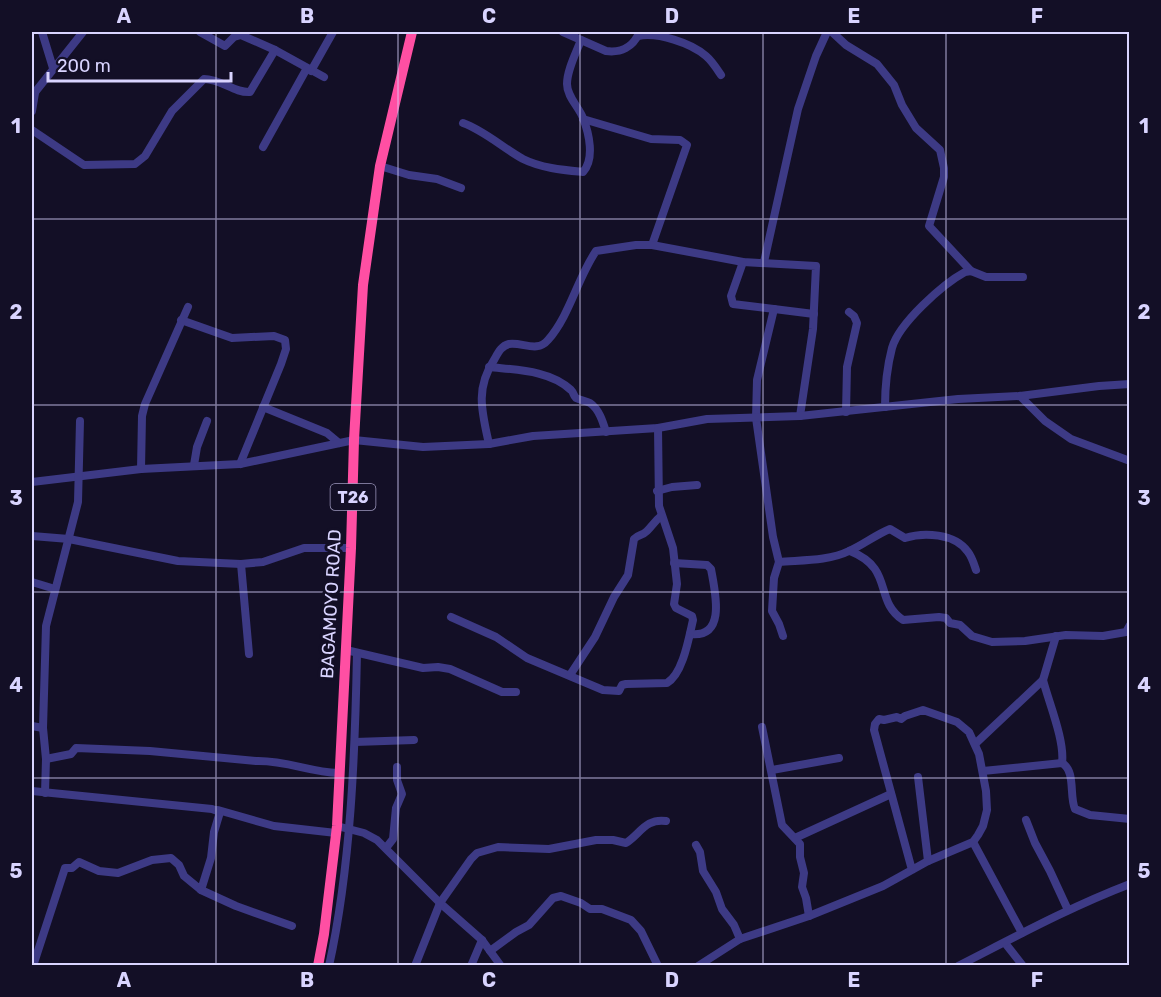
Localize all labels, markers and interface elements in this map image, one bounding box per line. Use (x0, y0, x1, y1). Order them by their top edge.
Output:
text: A (117, 4, 132, 28)
text: B (300, 4, 314, 28)
text: C (482, 4, 496, 28)
text: D (665, 4, 679, 28)
text: E (848, 4, 860, 28)
text: F (1031, 4, 1043, 28)
scale bar (48, 45, 231, 83)
text: 200 m (57, 55, 111, 77)
text: 1 (11, 114, 21, 138)
text: 1 (1139, 114, 1149, 138)
text: 2 (10, 300, 23, 324)
text: 2 (1138, 300, 1151, 324)
road number: T26 (330, 484, 376, 510)
text: 3 (9, 486, 23, 510)
text: 3 (1137, 486, 1151, 510)
street label: BAGAMOYO ROAD (316, 529, 346, 679)
text: 4 (9, 673, 23, 697)
text: 4 (1137, 673, 1151, 697)
text: 5 (10, 859, 23, 883)
text: 5 (1138, 859, 1151, 883)
text: A (117, 968, 132, 992)
text: B (300, 968, 314, 992)
text: C (482, 968, 496, 992)
text: D (665, 968, 679, 992)
text: E (848, 968, 860, 992)
text: F (1031, 968, 1043, 992)

